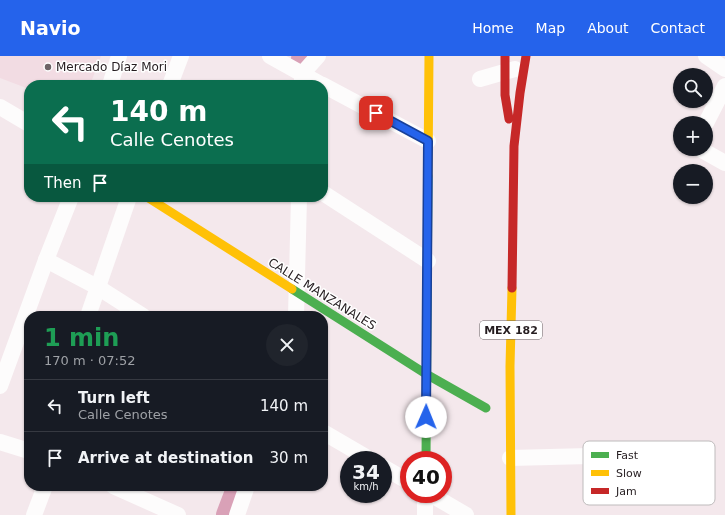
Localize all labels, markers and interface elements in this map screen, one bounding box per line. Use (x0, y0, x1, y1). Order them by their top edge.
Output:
text: Navio (20, 17, 81, 39)
text: Home (472, 20, 514, 36)
text: Map (536, 20, 565, 36)
text: About (587, 20, 629, 36)
text: Contact (651, 20, 705, 36)
place label: Mercado Díaz Mori (56, 60, 167, 74)
marker: Mercado Díaz Mori (43, 62, 53, 72)
map controls (673, 68, 713, 204)
button: search (673, 68, 713, 108)
text: 140 m (110, 95, 207, 128)
icon: left (44, 96, 96, 148)
pin (359, 96, 393, 130)
icon: arrive (365, 102, 387, 124)
button: + (673, 116, 713, 156)
text: Calle Cenotes (110, 129, 234, 150)
button: − (673, 164, 713, 204)
icon: arrive (89, 172, 111, 194)
text: Then (44, 174, 81, 192)
street label: CALLE MANZANALES (266, 255, 378, 333)
road number: MEX 182 (480, 321, 542, 339)
text: 1 min (44, 324, 119, 352)
button: close (266, 324, 308, 366)
text: 170 m · 07:52 (44, 353, 135, 368)
text: Turn left (78, 389, 150, 407)
icon: left (44, 395, 66, 417)
position arrow (405, 396, 447, 438)
text: 140 m (260, 397, 308, 415)
text: Calle Cenotes (78, 407, 168, 422)
legend (583, 441, 715, 505)
icon: arrive (44, 447, 66, 469)
text: Arrive at destination (78, 449, 253, 467)
text: 30 m (270, 449, 308, 467)
text: Fast (616, 449, 639, 462)
speed limit sign: 40 (400, 451, 452, 503)
text: 34 (352, 460, 380, 484)
text: Slow (616, 467, 642, 480)
text: km/h (353, 481, 379, 492)
text: Jam (615, 485, 637, 498)

